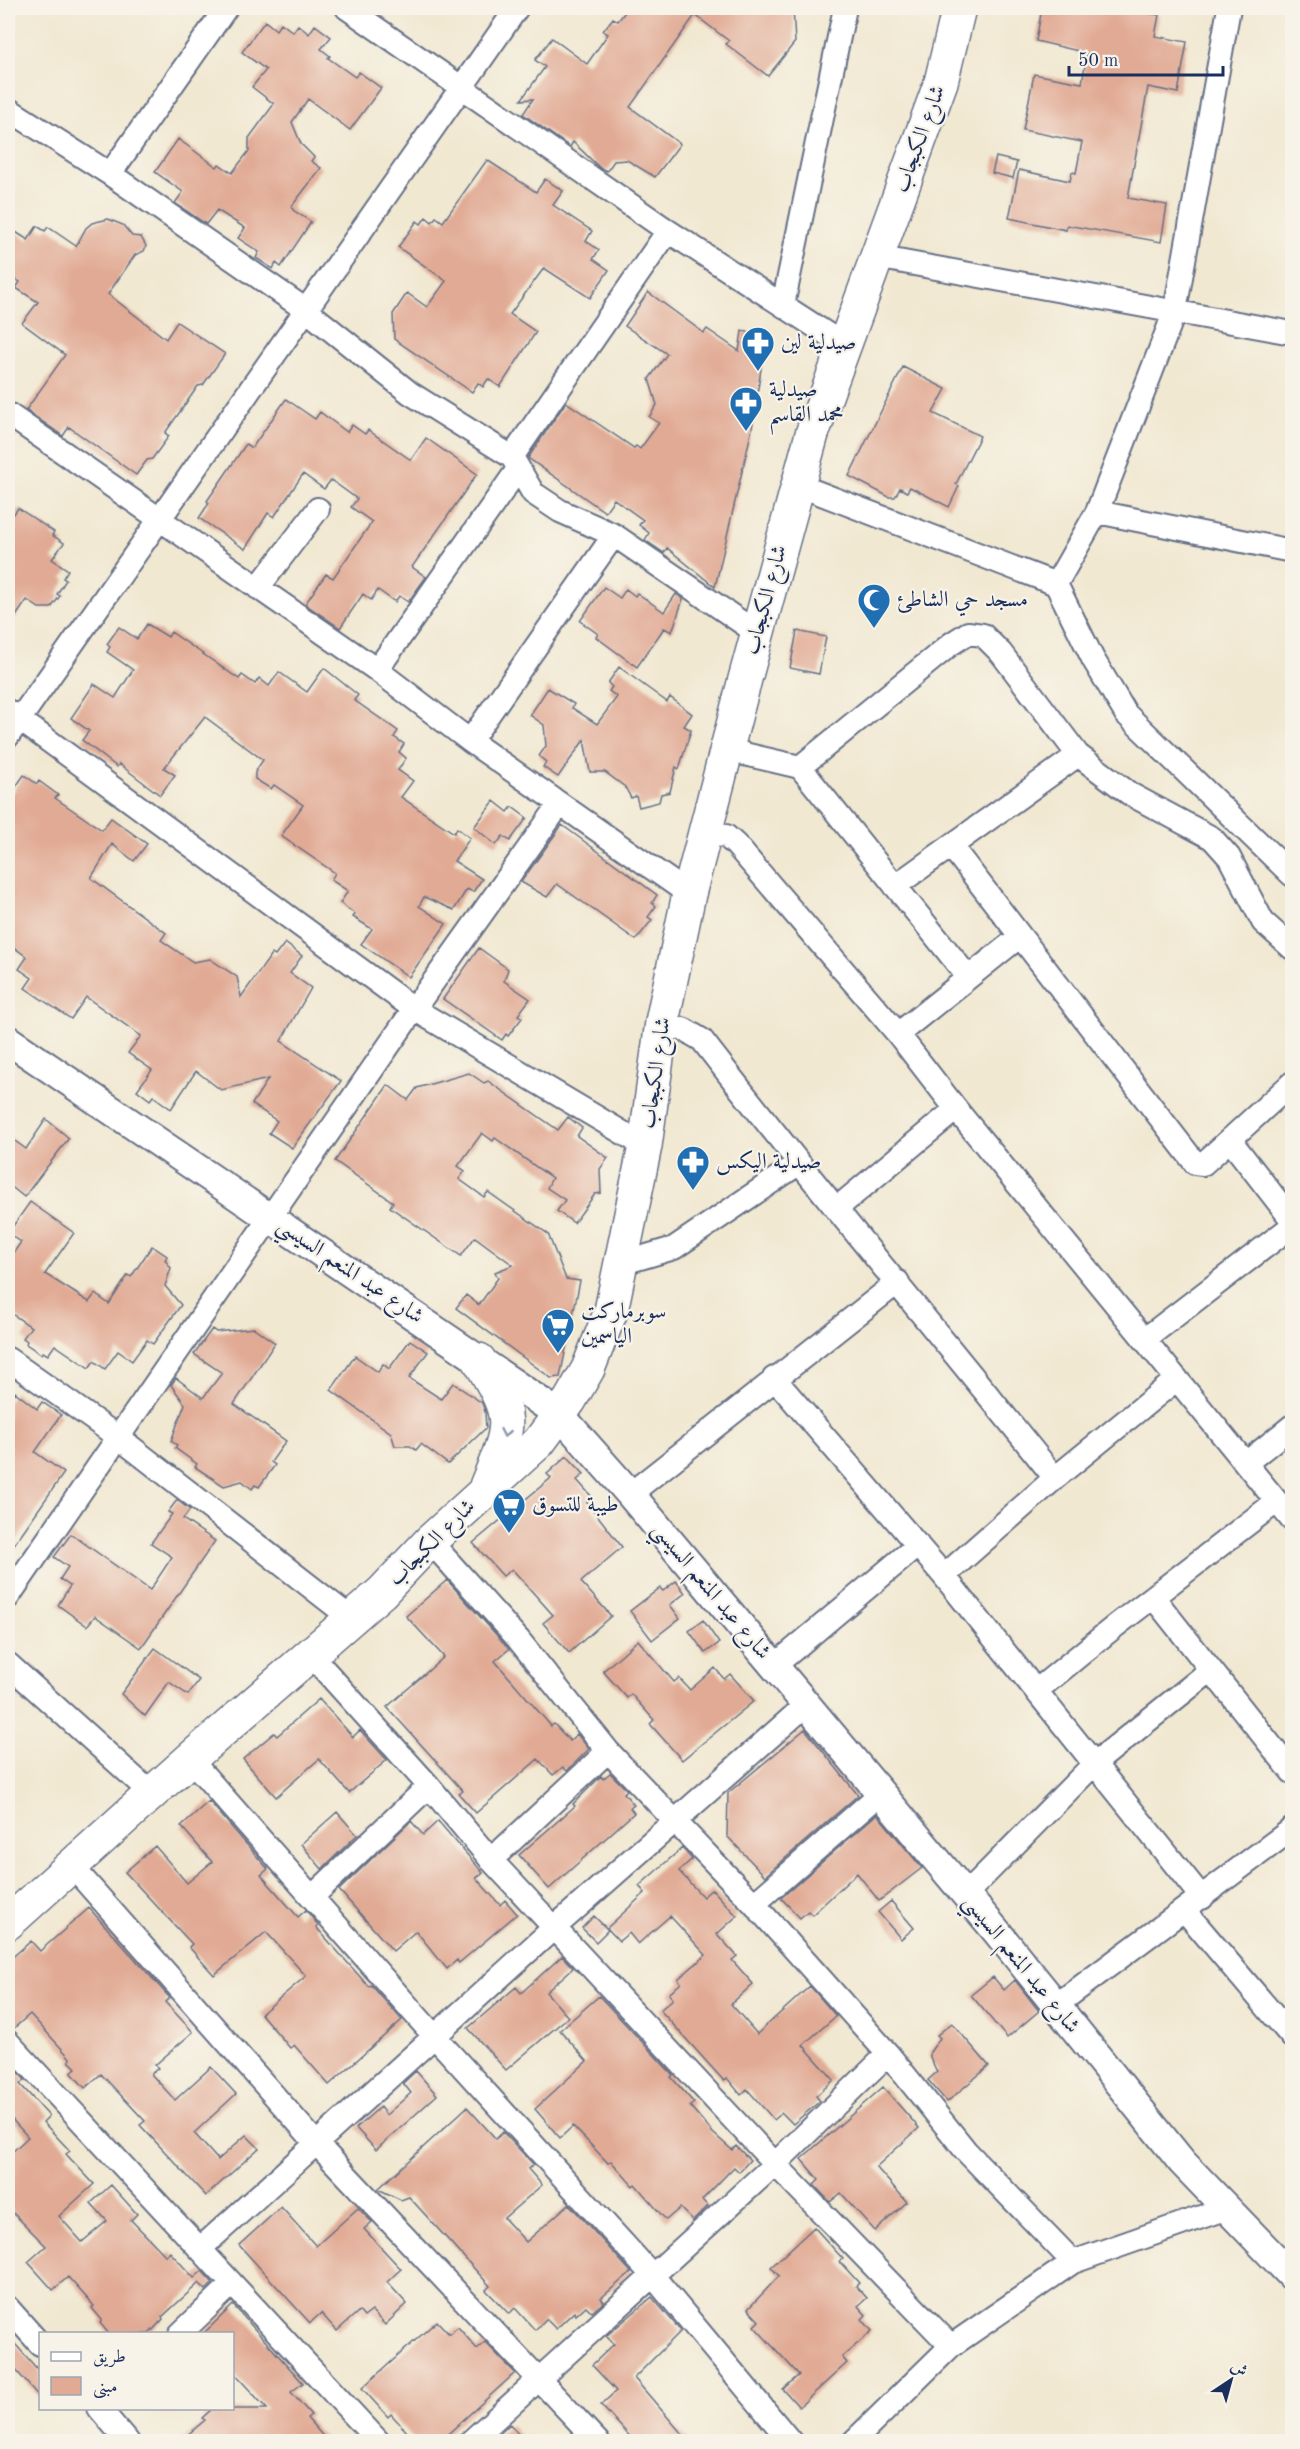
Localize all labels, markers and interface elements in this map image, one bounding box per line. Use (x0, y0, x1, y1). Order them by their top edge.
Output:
scale bar (1069, 39, 1224, 77)
text: 50 m (1078, 52, 1118, 70)
street label: شارع الكبجاب (889, 82, 955, 198)
pharmacy icon: صيدلية لين (740, 325, 776, 372)
place label: صيدلية لين (781, 332, 856, 355)
place label: صيدلية محمد القاسم (769, 379, 844, 435)
pharmacy icon: صيدلية محمد القاسم (728, 385, 764, 432)
street label: شارع الكبجاب (740, 543, 797, 659)
mosque icon: مسجد حي الشاطئ (856, 582, 892, 629)
place label: مسجد حي الشاطئ (897, 589, 1028, 617)
street label: شارع الكبجاب (636, 1016, 681, 1131)
pharmacy icon: صيدلية اليكس (675, 1144, 711, 1191)
place label: صيدلية اليكس (716, 1150, 821, 1176)
street label: شارع عبد المنعم السيسي (268, 1214, 427, 1335)
place label: سوبرماركت الياسمين (581, 1301, 666, 1349)
supermarket icon: سوبرماركت الياسمين (540, 1307, 576, 1354)
one-way arrow (499, 1427, 512, 1437)
supermarket icon: طيبة للتسوق (491, 1487, 527, 1534)
place label: طيبة للتسوق (532, 1494, 619, 1517)
street label: شارع الكبجاب (384, 1495, 484, 1595)
street label: شارع عبد المنعم السيسي (641, 1518, 774, 1669)
street label: شارع عبد المنعم السيسي (952, 1891, 1083, 2043)
legend (39, 2332, 234, 2410)
text: طريق (93, 2348, 126, 2368)
north arrow (1201, 2350, 1261, 2410)
text: ش (1228, 2358, 1250, 2381)
text: مبنى (93, 2378, 118, 2399)

